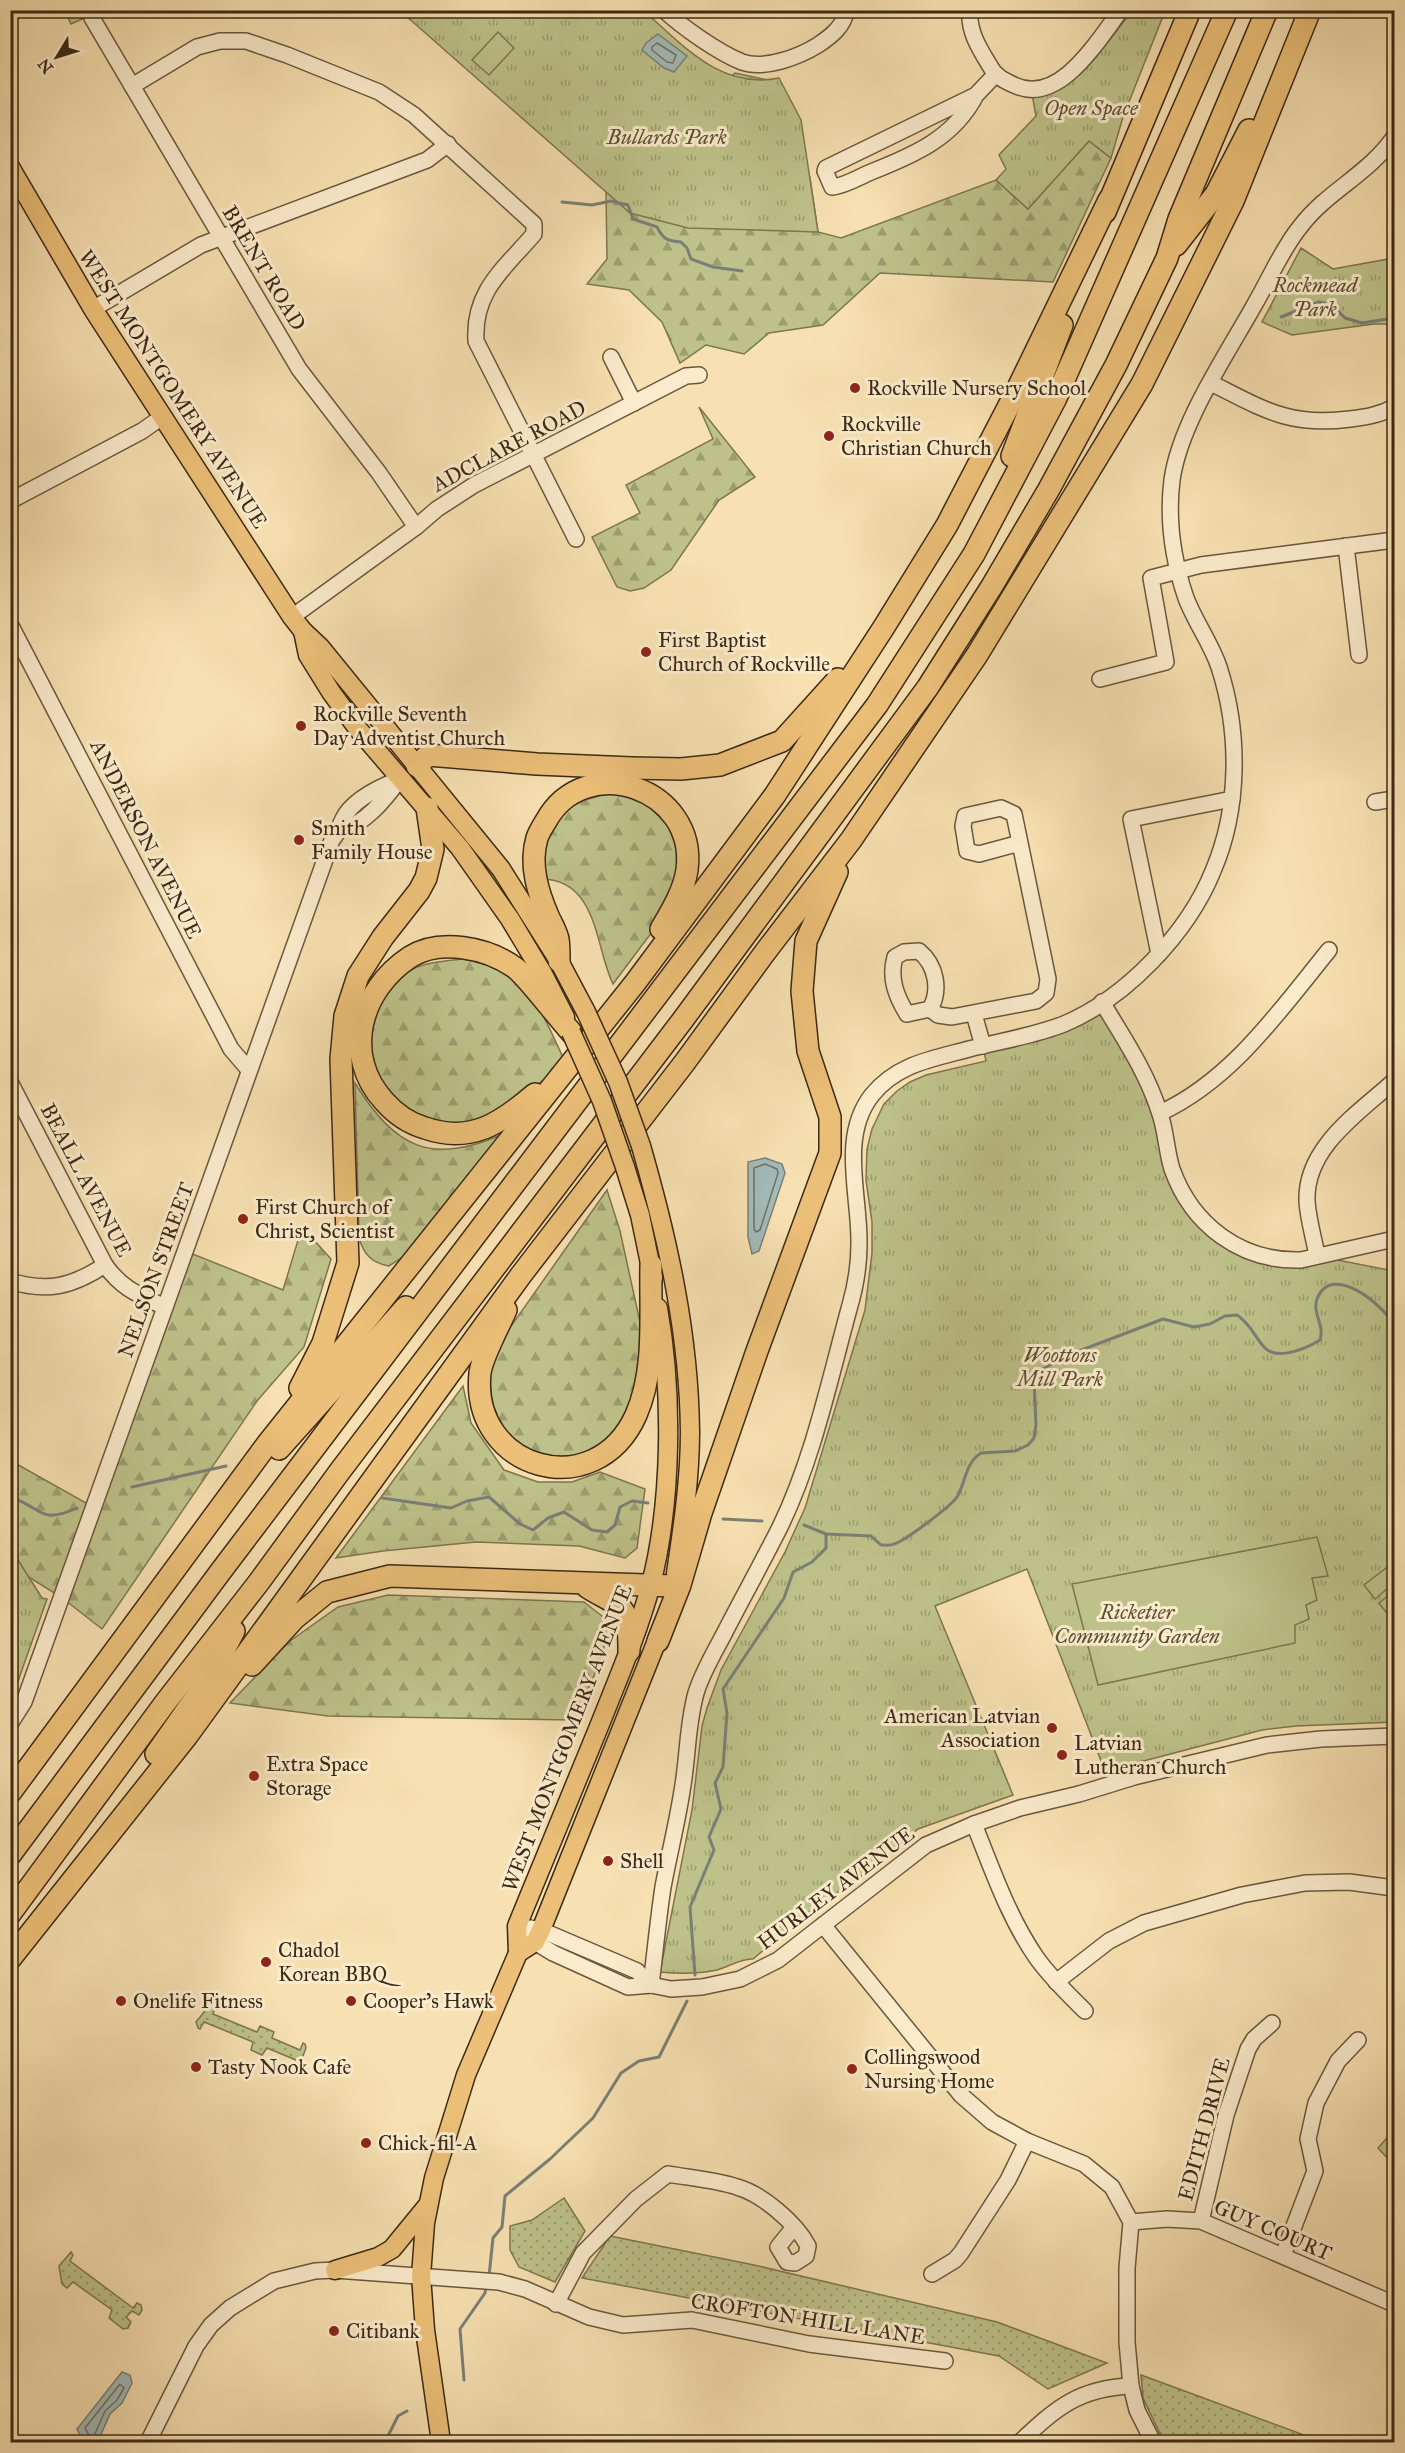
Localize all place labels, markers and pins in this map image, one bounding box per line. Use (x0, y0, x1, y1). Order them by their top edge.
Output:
place label: Rockville Nursery School (867, 375, 1087, 401)
marker: Rockville Nursery School (848, 381, 862, 395)
place label: Rockville Christian Church (841, 411, 992, 461)
marker: Rockville Christian Church (822, 429, 836, 443)
place label: First Baptist Church of Rockville (658, 627, 830, 677)
marker: First Baptist Church of Rockville (639, 645, 653, 659)
place label: Rockville Seventh Day Adventist Church (313, 701, 505, 751)
marker: Rockville Seventh Day Adventist Church (294, 719, 308, 733)
place label: Smith Family House (311, 815, 433, 865)
marker: Smith Family House (292, 833, 306, 847)
place label: First Church of Christ, Scientist (255, 1194, 395, 1244)
marker: First Church of Christ, Scientist (236, 1212, 250, 1226)
place label: American Latvian Association (883, 1703, 1040, 1753)
marker: American Latvian Association (1045, 1721, 1059, 1735)
place label: Latvian Lutheran Church (1074, 1730, 1227, 1780)
marker: Latvian Lutheran Church (1055, 1748, 1069, 1762)
place label: Extra Space Storage (266, 1751, 368, 1801)
marker: Extra Space Storage (247, 1769, 261, 1783)
place label: Shell (620, 1848, 664, 1874)
marker: Shell (601, 1854, 615, 1868)
place label: Chadol Korean BBQ (278, 1937, 402, 1987)
marker: Chadol Korean BBQ (259, 1955, 273, 1969)
place label: Onelife Fitness (133, 1988, 263, 2014)
place label: Cooper's Hawk (363, 1988, 494, 2014)
marker: Onelife Fitness (114, 1994, 128, 2008)
marker: Cooper's Hawk (344, 1994, 358, 2008)
place label: Collingswood Nursing Home (864, 2044, 995, 2094)
place label: Tasty Nook Cafe (208, 2054, 352, 2080)
marker: Tasty Nook Cafe (189, 2060, 203, 2074)
marker: Collingswood Nursing Home (845, 2062, 859, 2076)
place label: Chick-fil-A (378, 2130, 478, 2156)
marker: Chick-fil-A (359, 2136, 373, 2150)
place label: Citibank (346, 2318, 420, 2344)
marker: Citibank (327, 2324, 341, 2338)

